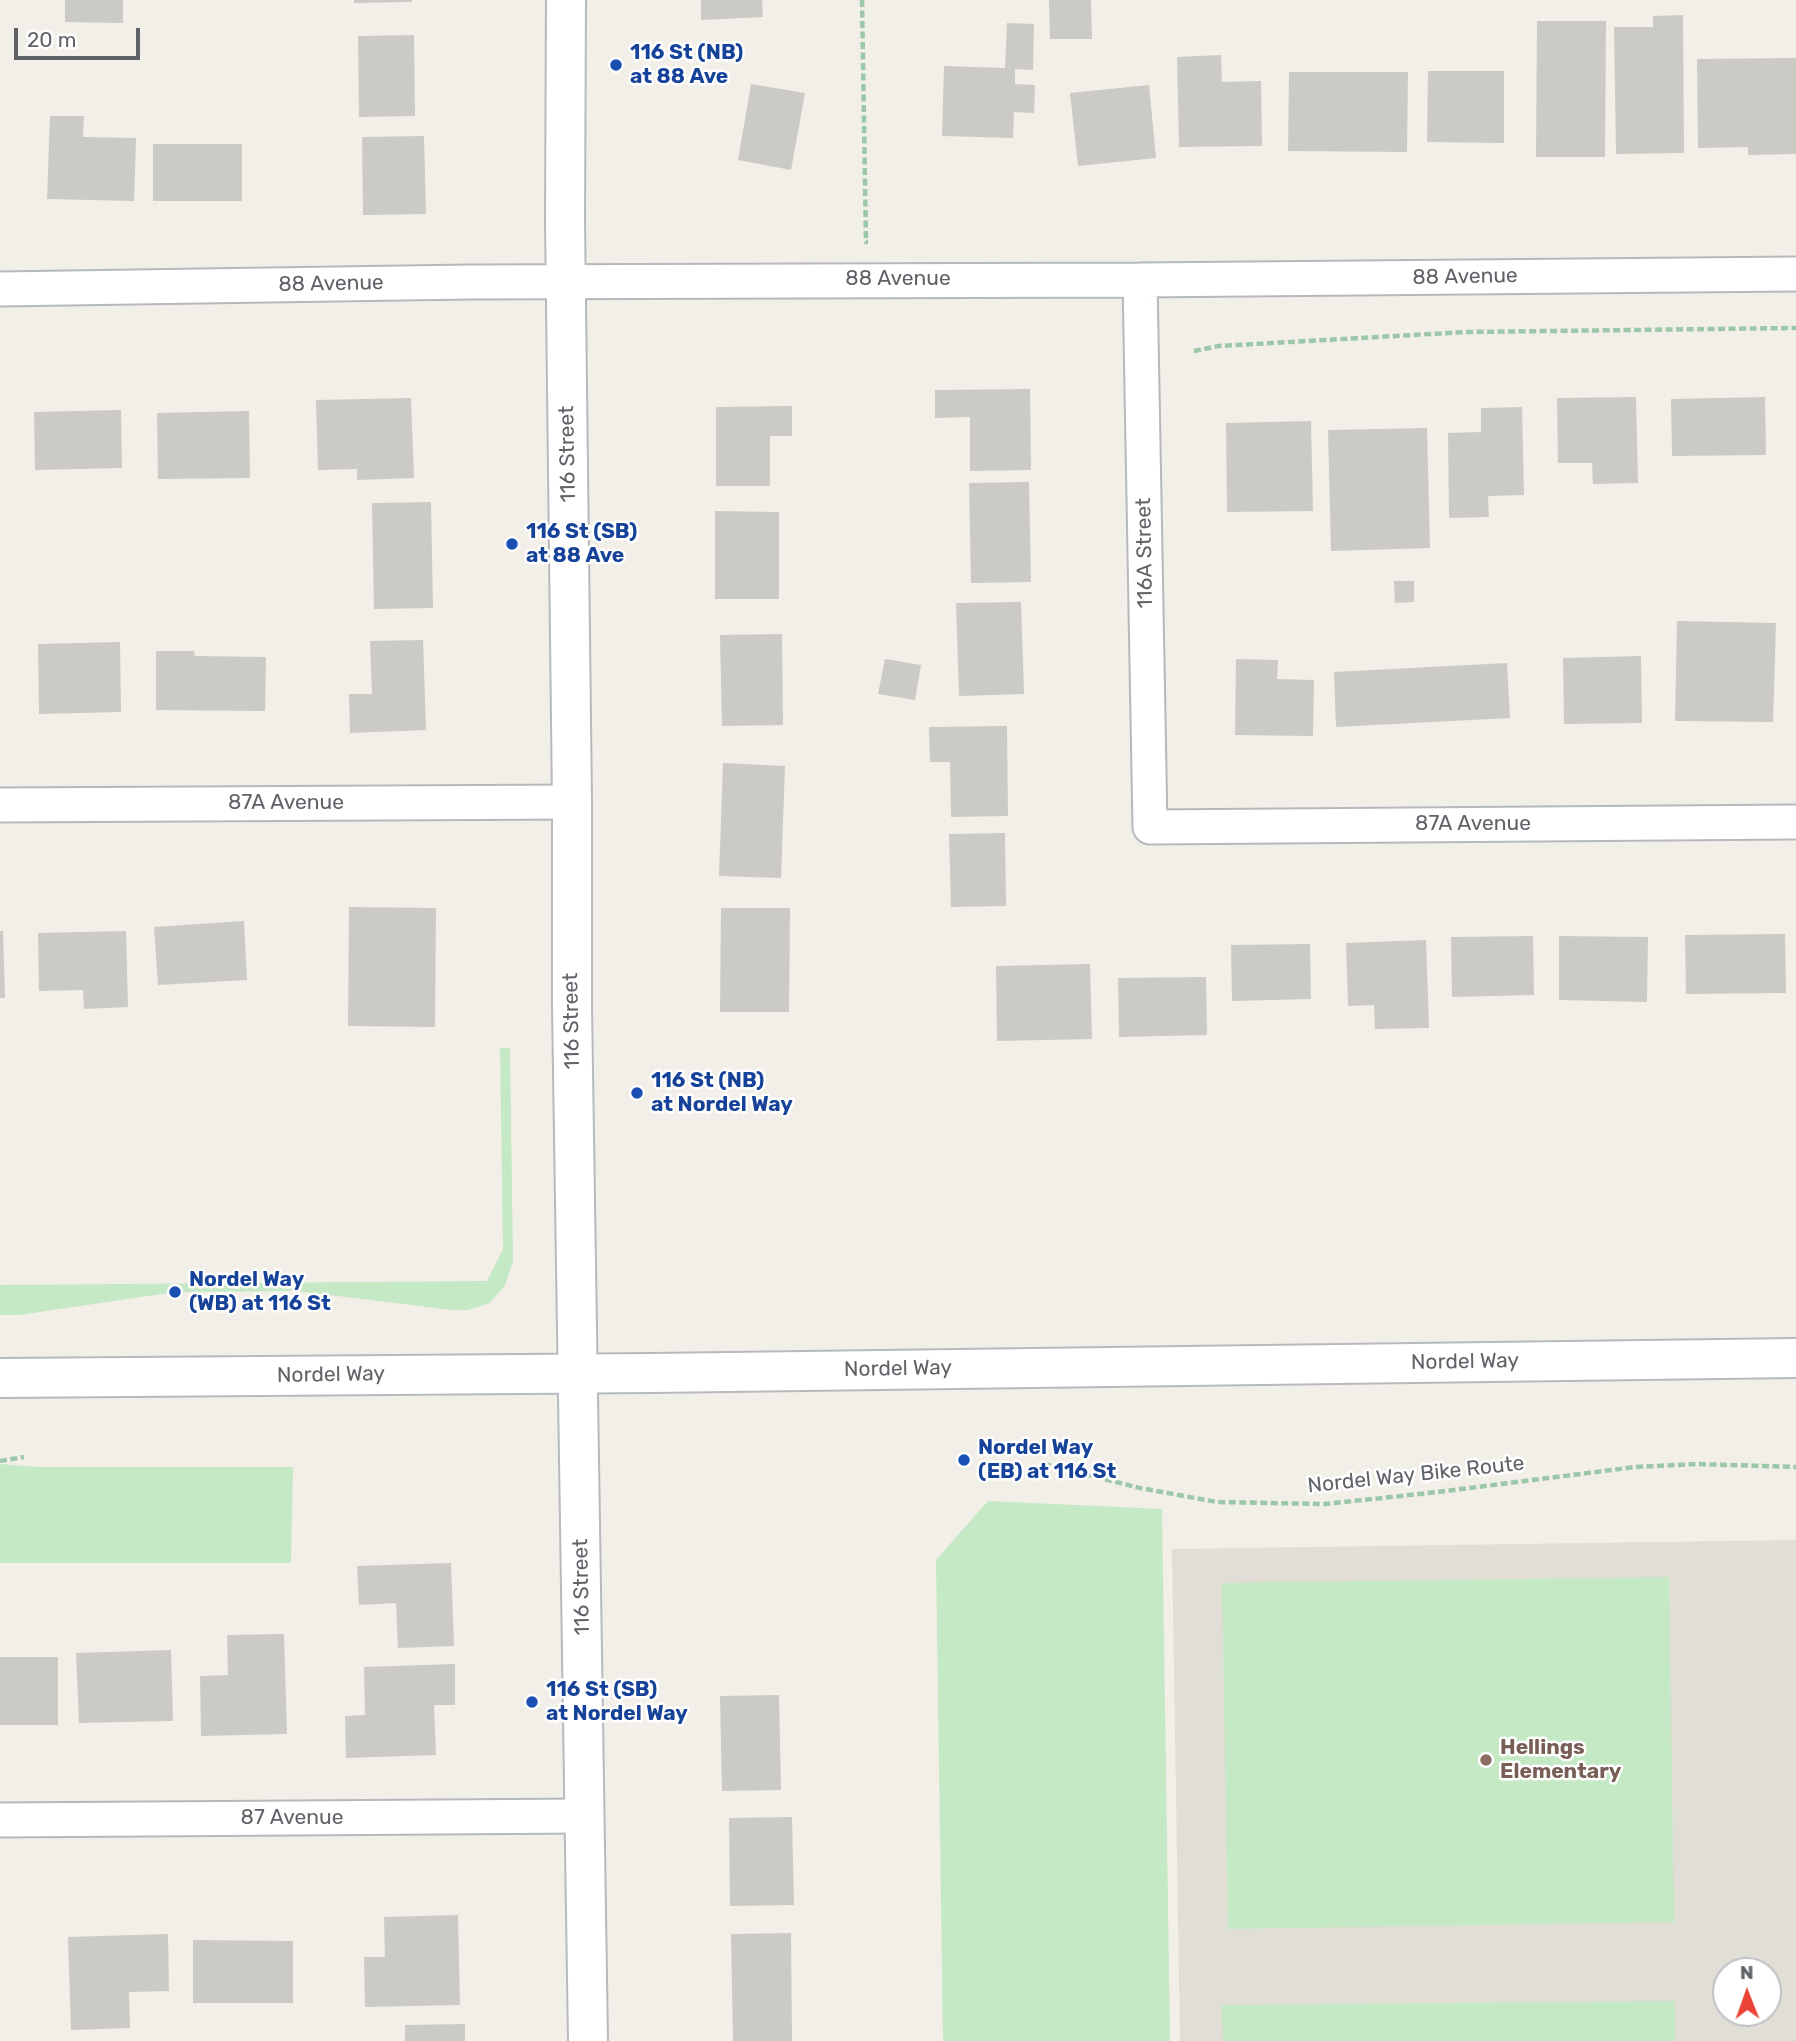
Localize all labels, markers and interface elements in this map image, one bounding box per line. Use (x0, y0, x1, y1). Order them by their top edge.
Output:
scale bar (18, 14, 144, 58)
text: 20 m (27, 27, 76, 52)
place label: 116 St (NB) at 88 Ave (630, 40, 743, 90)
marker: 116 St (NB) at 88 Ave (608, 57, 624, 73)
street label: 88 Avenue (1412, 263, 1518, 291)
street label: 88 Avenue (845, 266, 951, 292)
street label: 88 Avenue (278, 270, 384, 298)
street label: 116 Street (555, 406, 581, 502)
street label: 116A Street (1131, 498, 1159, 608)
place label: 116 St (SB) at 88 Ave (526, 519, 637, 569)
marker: 116 St (SB) at 88 Ave (504, 536, 520, 552)
street label: 87A Avenue (228, 790, 344, 816)
street label: 87A Avenue (1415, 811, 1531, 837)
street label: 116 Street (559, 973, 585, 1069)
place label: 116 St (NB) at Nordel Way (651, 1068, 793, 1118)
marker: 116 St (NB) at Nordel Way (629, 1085, 645, 1101)
place label: Nordel Way (WB) at 116 St (189, 1267, 331, 1317)
marker: Nordel Way (WB) at 116 St (167, 1284, 183, 1300)
street label: Nordel Way (1411, 1348, 1519, 1376)
street label: Nordel Way (844, 1355, 952, 1383)
street label: Nordel Way (277, 1361, 385, 1389)
place label: Nordel Way (EB) at 116 St (978, 1435, 1116, 1485)
street label: Nordel Way Bike Route (1306, 1451, 1526, 1499)
marker: Nordel Way (EB) at 116 St (956, 1452, 972, 1468)
street label: 116 Street (569, 1539, 595, 1635)
place label: 116 St (SB) at Nordel Way (546, 1677, 688, 1727)
marker: 116 St (SB) at Nordel Way (524, 1694, 540, 1710)
place label: Hellings Elementary (1500, 1735, 1621, 1785)
marker: Hellings Elementary (1478, 1752, 1494, 1768)
street label: 87 Avenue (241, 1805, 343, 1831)
north arrow (1712, 1957, 1782, 2027)
text: N (1740, 1961, 1754, 1984)

